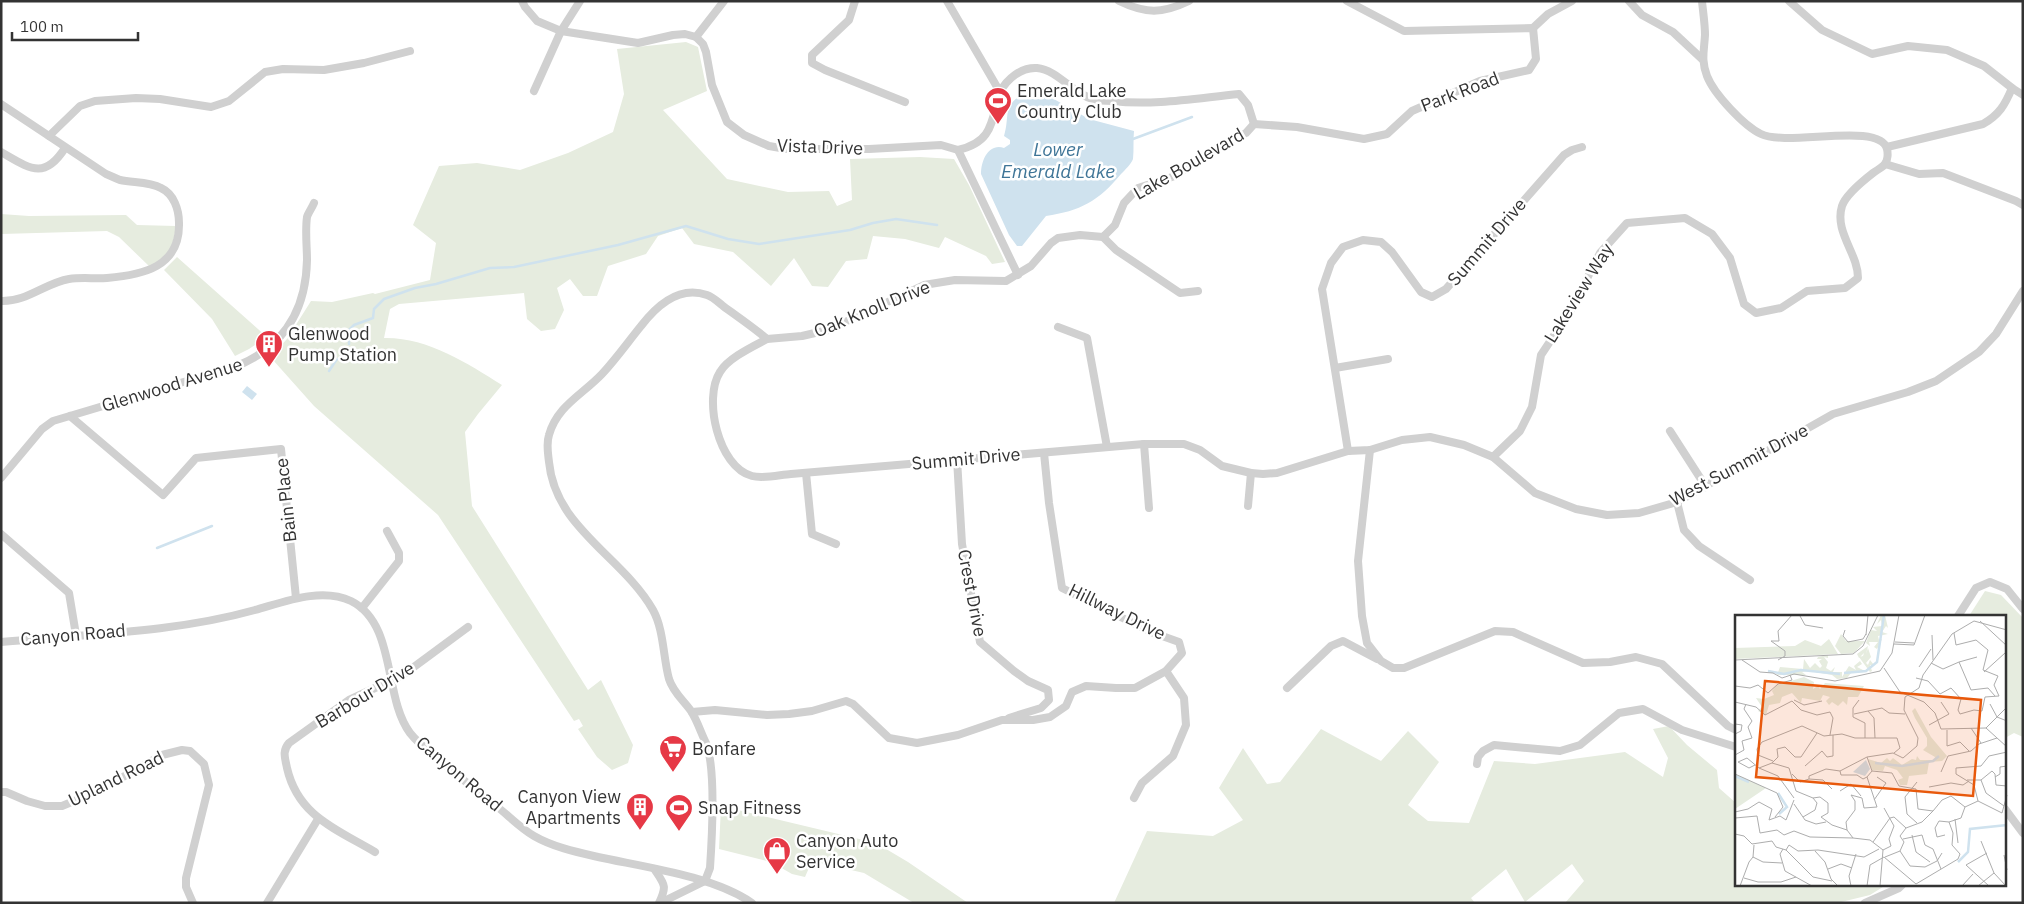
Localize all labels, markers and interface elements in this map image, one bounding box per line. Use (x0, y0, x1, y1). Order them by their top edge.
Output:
scale bar (12, 10, 139, 42)
text: 100 m (20, 17, 64, 36)
street label: Park Road (1417, 66, 1502, 117)
place label: Emerald Lake Country Club (1017, 79, 1127, 123)
sports icon: Emerald Lake Country Club (983, 86, 1013, 125)
street label: Lake Boulevard (1129, 123, 1248, 204)
street label: Vista Drive (777, 134, 864, 159)
water label: Lower Emerald Lake (1001, 137, 1115, 183)
street label: Summit Drive (1442, 193, 1531, 290)
street label: Lakeview Way (1539, 239, 1618, 347)
street label: Oak Knoll Drive (810, 275, 933, 342)
place label: Glenwood Pump Station (288, 322, 397, 366)
building icon: Glenwood Pump Station (254, 329, 284, 368)
street label: Glenwood Avenue (99, 352, 245, 417)
street label: West Summit Drive (1665, 418, 1812, 511)
street label: Summit Drive (911, 442, 1021, 475)
street label: Bain Place (270, 457, 301, 543)
street label: Crest Drive (953, 547, 992, 639)
street label: Hillway Drive (1065, 578, 1170, 645)
inset map (1735, 615, 2006, 886)
street label: Canyon Road (19, 618, 127, 651)
street label: Barbour Drive (311, 656, 418, 733)
street label: Canyon Road (411, 731, 507, 816)
supermarket icon: Bonfare (658, 734, 688, 773)
place label: Bonfare (692, 737, 756, 760)
street label: Upland Road (64, 746, 167, 812)
place label: Canyon View Apartments (518, 785, 621, 829)
building icon: Canyon View Apartments (625, 792, 655, 831)
sports icon: Snap Fitness (664, 793, 694, 832)
place label: Snap Fitness (698, 796, 801, 819)
place label: Canyon Auto Service (796, 829, 898, 873)
shop icon: Canyon Auto Service (762, 836, 792, 875)

